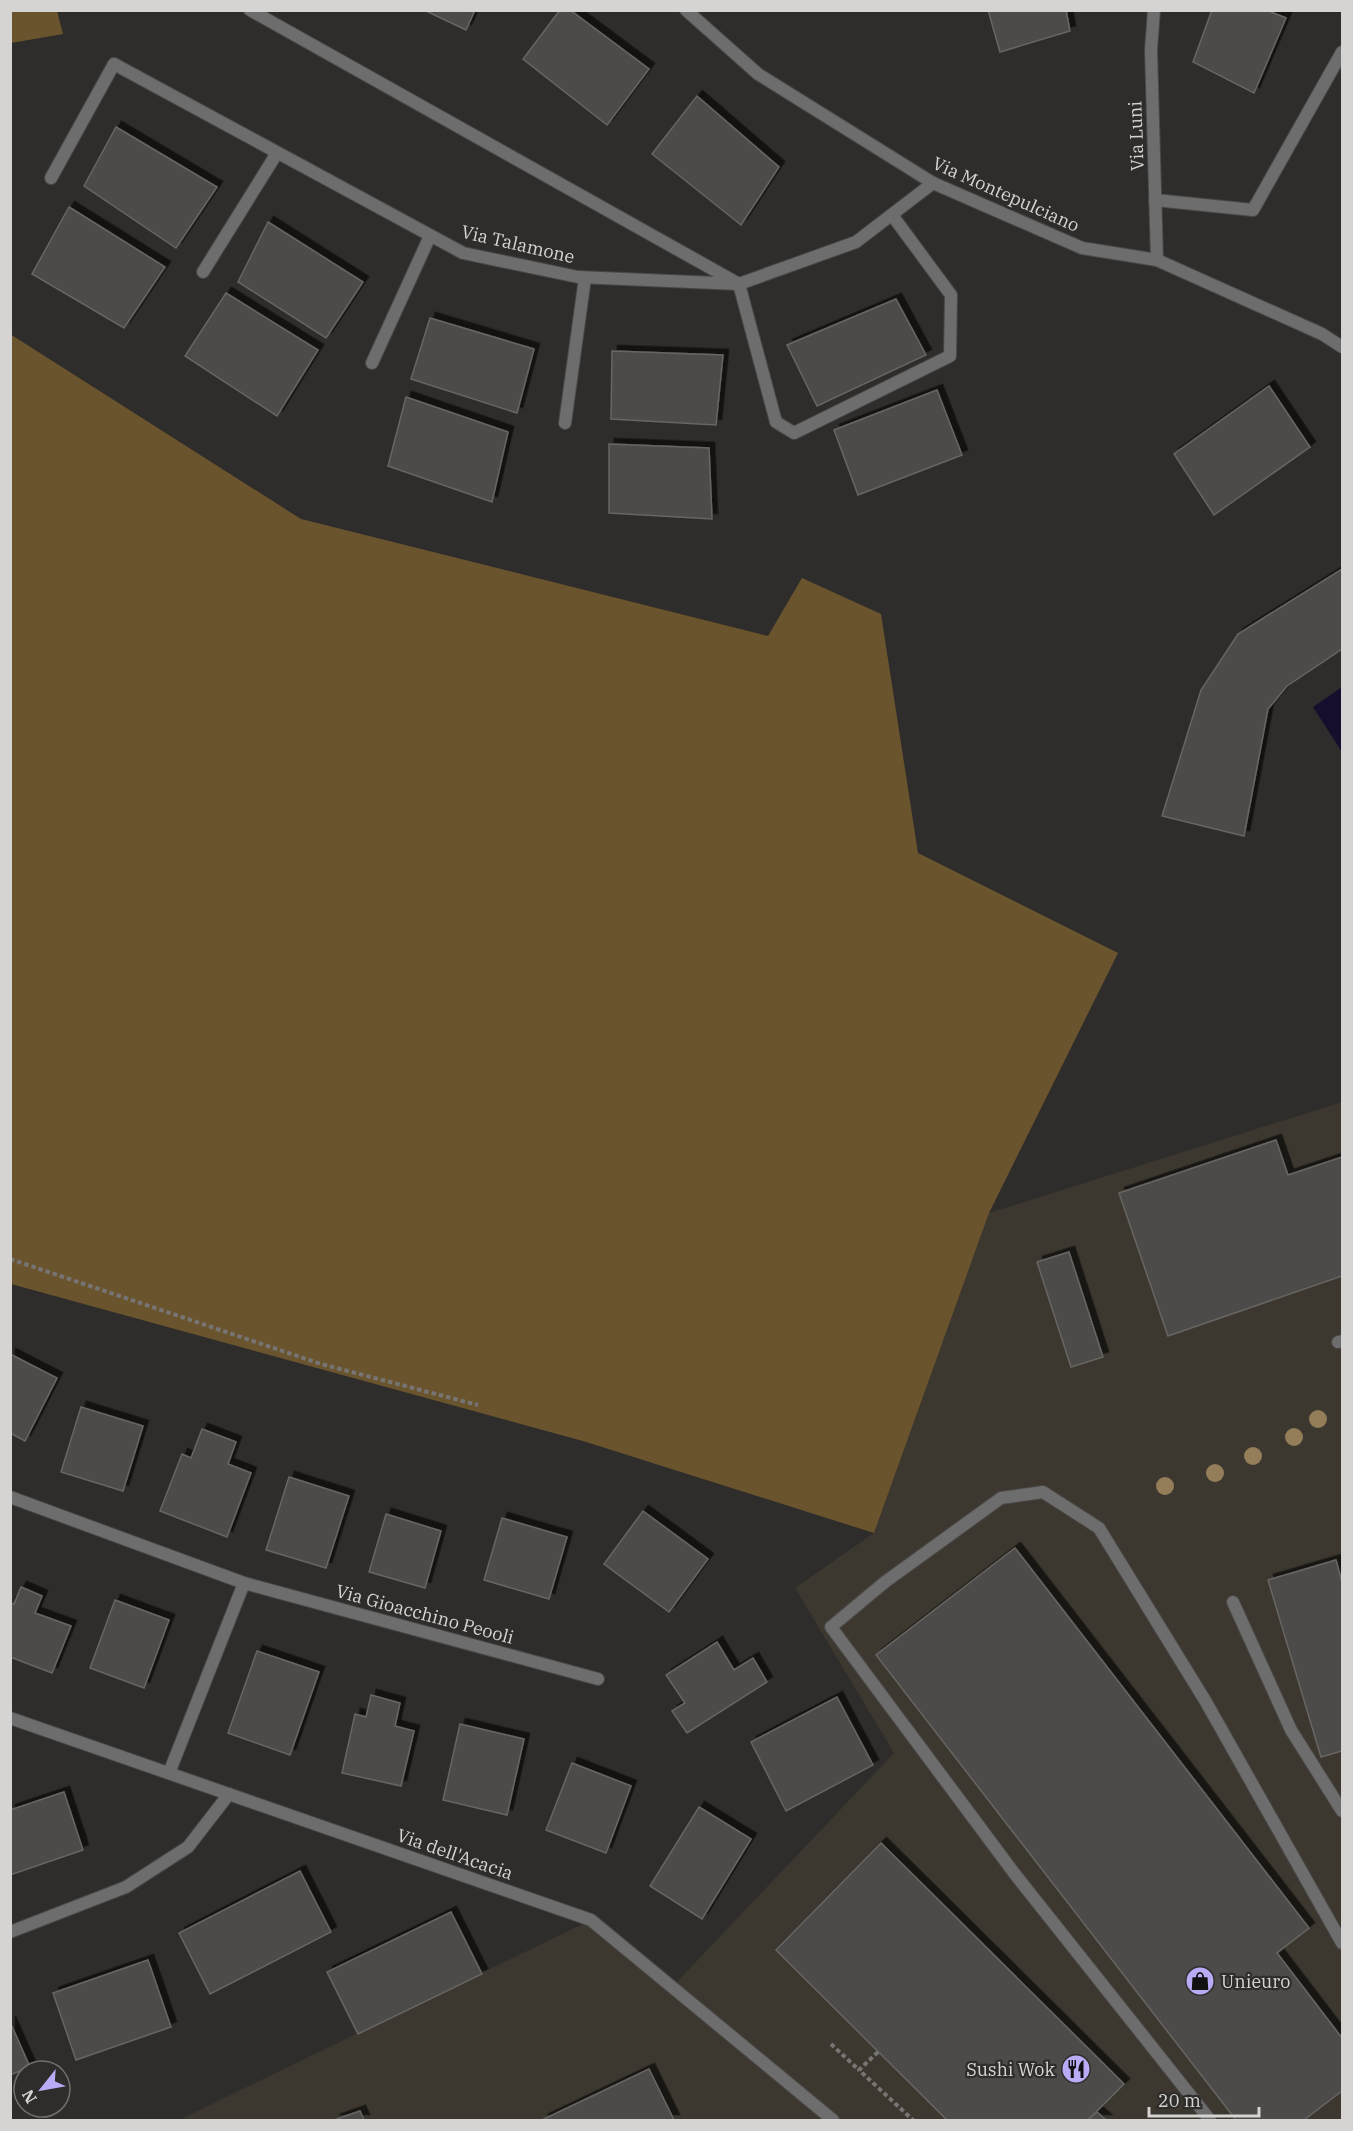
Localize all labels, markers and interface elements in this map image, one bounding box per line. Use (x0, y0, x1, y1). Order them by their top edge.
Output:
street label: Via Luni (1123, 100, 1149, 171)
street label: Via Montepulciano (929, 151, 1083, 237)
street label: Via Talamone (459, 220, 577, 268)
street label: Via Gioacchino Peooli (333, 1579, 517, 1649)
street label: Via dell'Acacia (394, 1823, 516, 1885)
shop icon: Unieuro (1184, 1965, 1216, 1997)
place label: Unieuro (1221, 1970, 1290, 1993)
restaurant icon: Sushi Wok (1060, 2053, 1092, 2085)
place label: Sushi Wok (966, 2058, 1055, 2081)
north arrow (12, 2059, 72, 2119)
scale bar (1149, 2080, 1258, 2118)
text: N (17, 2086, 41, 2107)
text: 20 m (1158, 2089, 1201, 2112)

